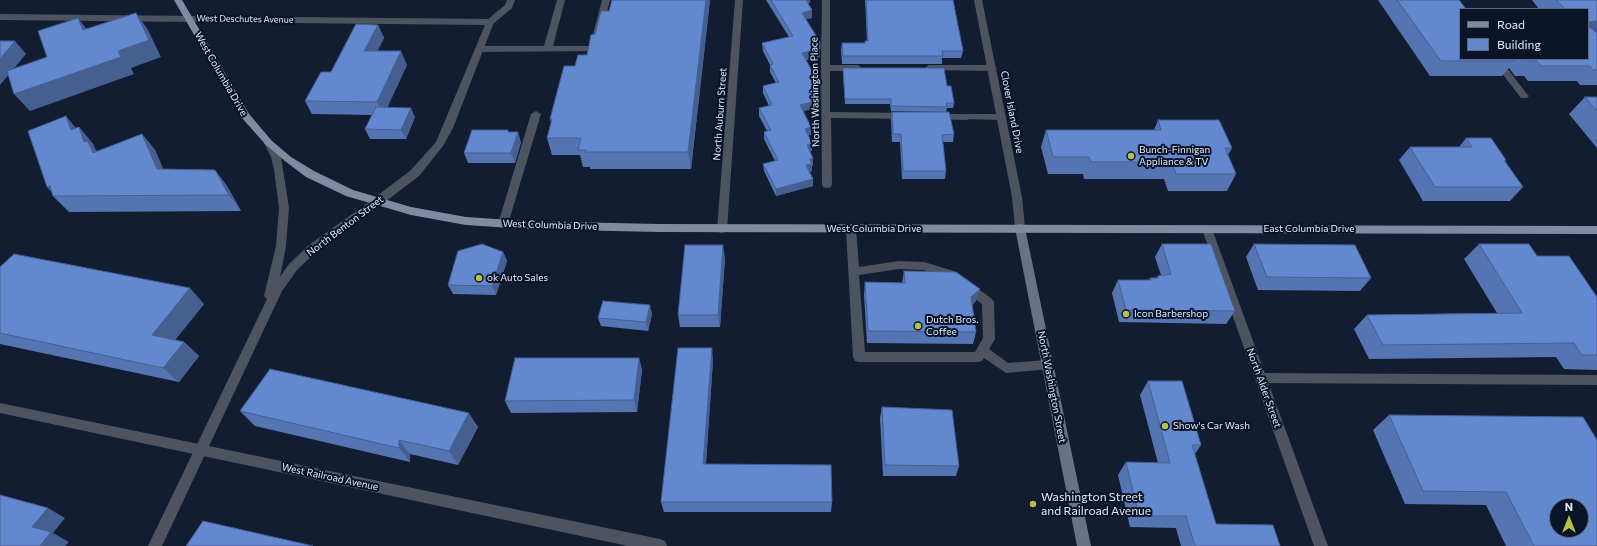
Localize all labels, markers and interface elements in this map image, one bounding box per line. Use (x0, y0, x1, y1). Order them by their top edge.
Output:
legend (1459, 8, 1589, 60)
street label: West Deschutes Avenue (196, 13, 294, 25)
text: Road (1497, 17, 1525, 31)
street label: West Columbia Drive (192, 30, 250, 118)
street label: North Washington Place (808, 37, 822, 147)
text: Building (1497, 37, 1541, 51)
street label: North Auburn Street (711, 67, 729, 161)
street label: Clover Island Drive (998, 70, 1026, 154)
place label: Bunch-Finnigan Appliance & TV (1139, 144, 1210, 168)
marker: Bunch-Finnigan Appliance & TV (1126, 151, 1136, 161)
street label: North Benton Street (304, 193, 386, 259)
street label: West Columbia Drive (502, 217, 598, 233)
street label: West Columbia Drive (827, 223, 921, 235)
street label: East Columbia Drive (1263, 223, 1355, 235)
place label: ok Auto Sales (487, 272, 548, 284)
marker: ok Auto Sales (474, 273, 484, 283)
place label: Icon Barbershop (1134, 308, 1208, 320)
marker: Icon Barbershop (1121, 309, 1131, 319)
place label: Dutch Bros. Coffee (926, 314, 979, 338)
marker: Dutch Bros. Coffee (913, 321, 923, 331)
street label: North Washington Street (1035, 330, 1069, 444)
street label: North Alder Street (1244, 347, 1284, 429)
place label: Show's Car Wash (1173, 420, 1250, 432)
marker: Show's Car Wash (1160, 421, 1170, 431)
street label: West Railroad Avenue (281, 461, 379, 493)
place label: Washington Street and Railroad Avenue (1041, 490, 1151, 518)
north arrow (1549, 498, 1589, 538)
marker: Washington Street and Railroad Avenue (1028, 499, 1038, 509)
text: N (1565, 500, 1573, 513)

